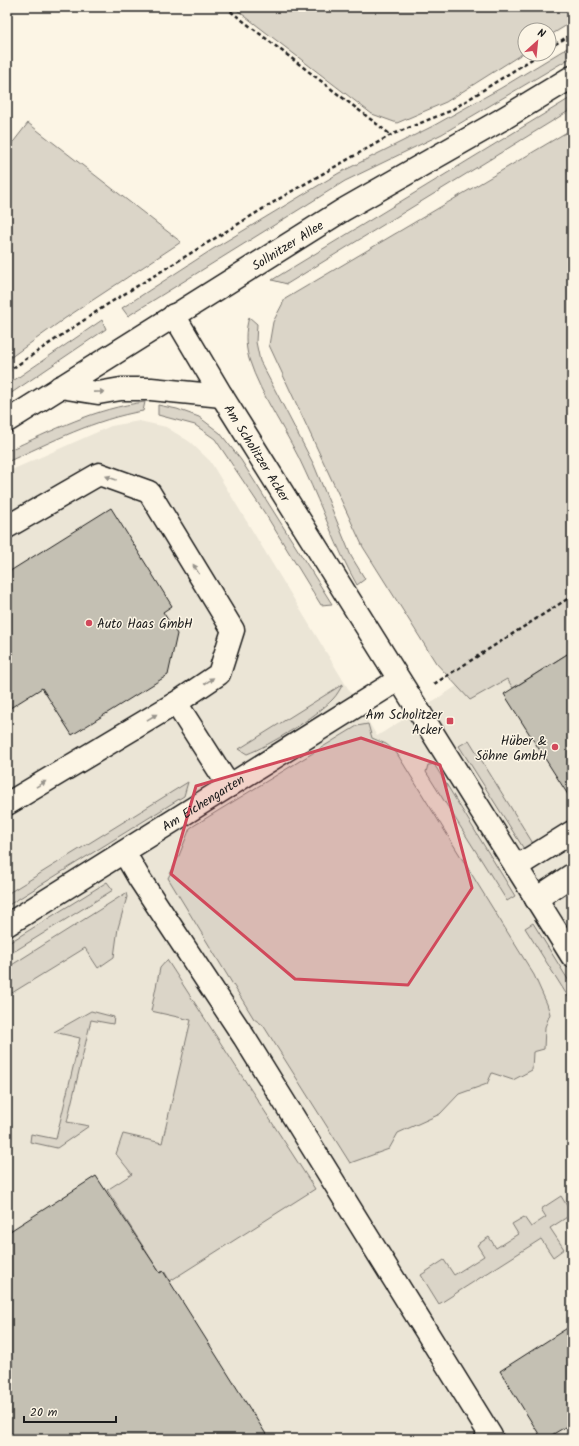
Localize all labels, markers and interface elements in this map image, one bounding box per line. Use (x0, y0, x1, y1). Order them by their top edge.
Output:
north arrow (517, 22, 557, 62)
text: N (534, 24, 548, 44)
street label: Sollnitzer Allee (248, 216, 328, 277)
one-way arrow (93, 388, 105, 395)
street label: Am Scholitzer Acker (218, 401, 295, 507)
one-way arrow (105, 475, 117, 481)
one-way arrow (192, 563, 199, 575)
place label: Auto Haas GmbH (97, 614, 193, 635)
marker: Auto Haas GmbH (84, 618, 94, 628)
one-way arrow (203, 677, 214, 685)
place label: Am Scholitzer Acker (366, 705, 443, 741)
one-way arrow (147, 713, 157, 721)
marker: Am Scholitzer Acker (445, 716, 455, 726)
place label: Hüber & Söhne GmbH (475, 731, 547, 767)
marker: Hüber & Söhne GmbH (550, 742, 560, 752)
street label: Am Eichengarten (158, 770, 249, 838)
one-way arrow (35, 780, 46, 787)
scale bar (24, 1398, 116, 1424)
text: 20 m (30, 1403, 58, 1422)

